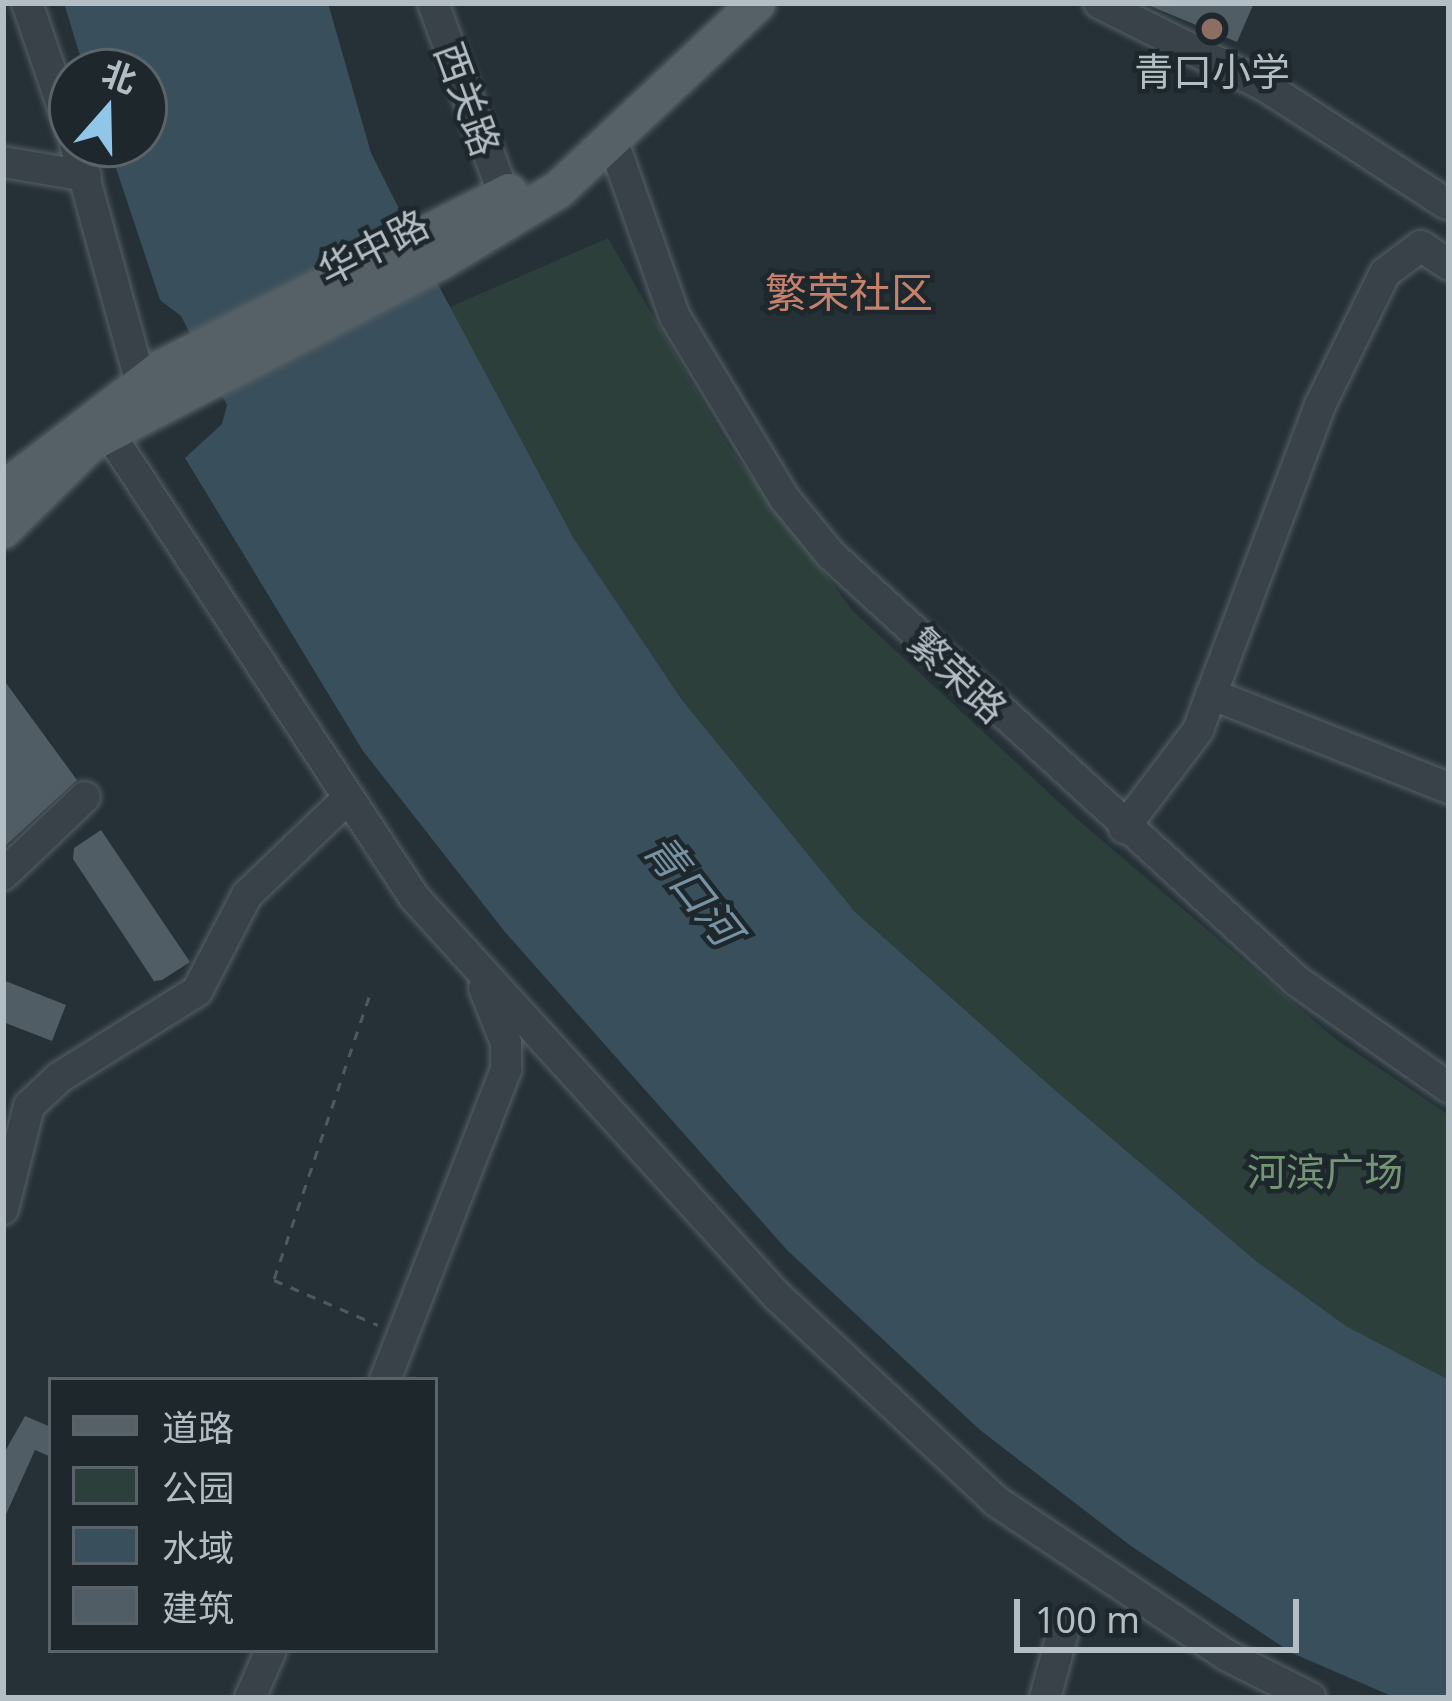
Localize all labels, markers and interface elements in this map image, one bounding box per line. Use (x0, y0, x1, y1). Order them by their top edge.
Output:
marker: 青口小学 (1199, 16, 1225, 42)
street label: 西关路 (426, 36, 510, 162)
north arrow (48, 48, 168, 168)
place label: 青口小学 (1134, 48, 1290, 94)
text: 北 (96, 50, 143, 103)
street label: 华中路 (310, 200, 436, 294)
district label: 繁荣社区 (765, 267, 933, 317)
street label: 繁荣路 (899, 618, 1017, 732)
water label: 青口河 (634, 824, 752, 954)
park label: 河滨广场 (1247, 1148, 1403, 1194)
legend (48, 1377, 438, 1653)
text: 道路 (162, 1403, 234, 1452)
text: 公园 (162, 1463, 234, 1512)
text: 水域 (162, 1523, 234, 1572)
scale bar (1020, 1575, 1305, 1649)
text: 建筑 (162, 1583, 234, 1632)
text: 100 m (1035, 1595, 1140, 1644)

